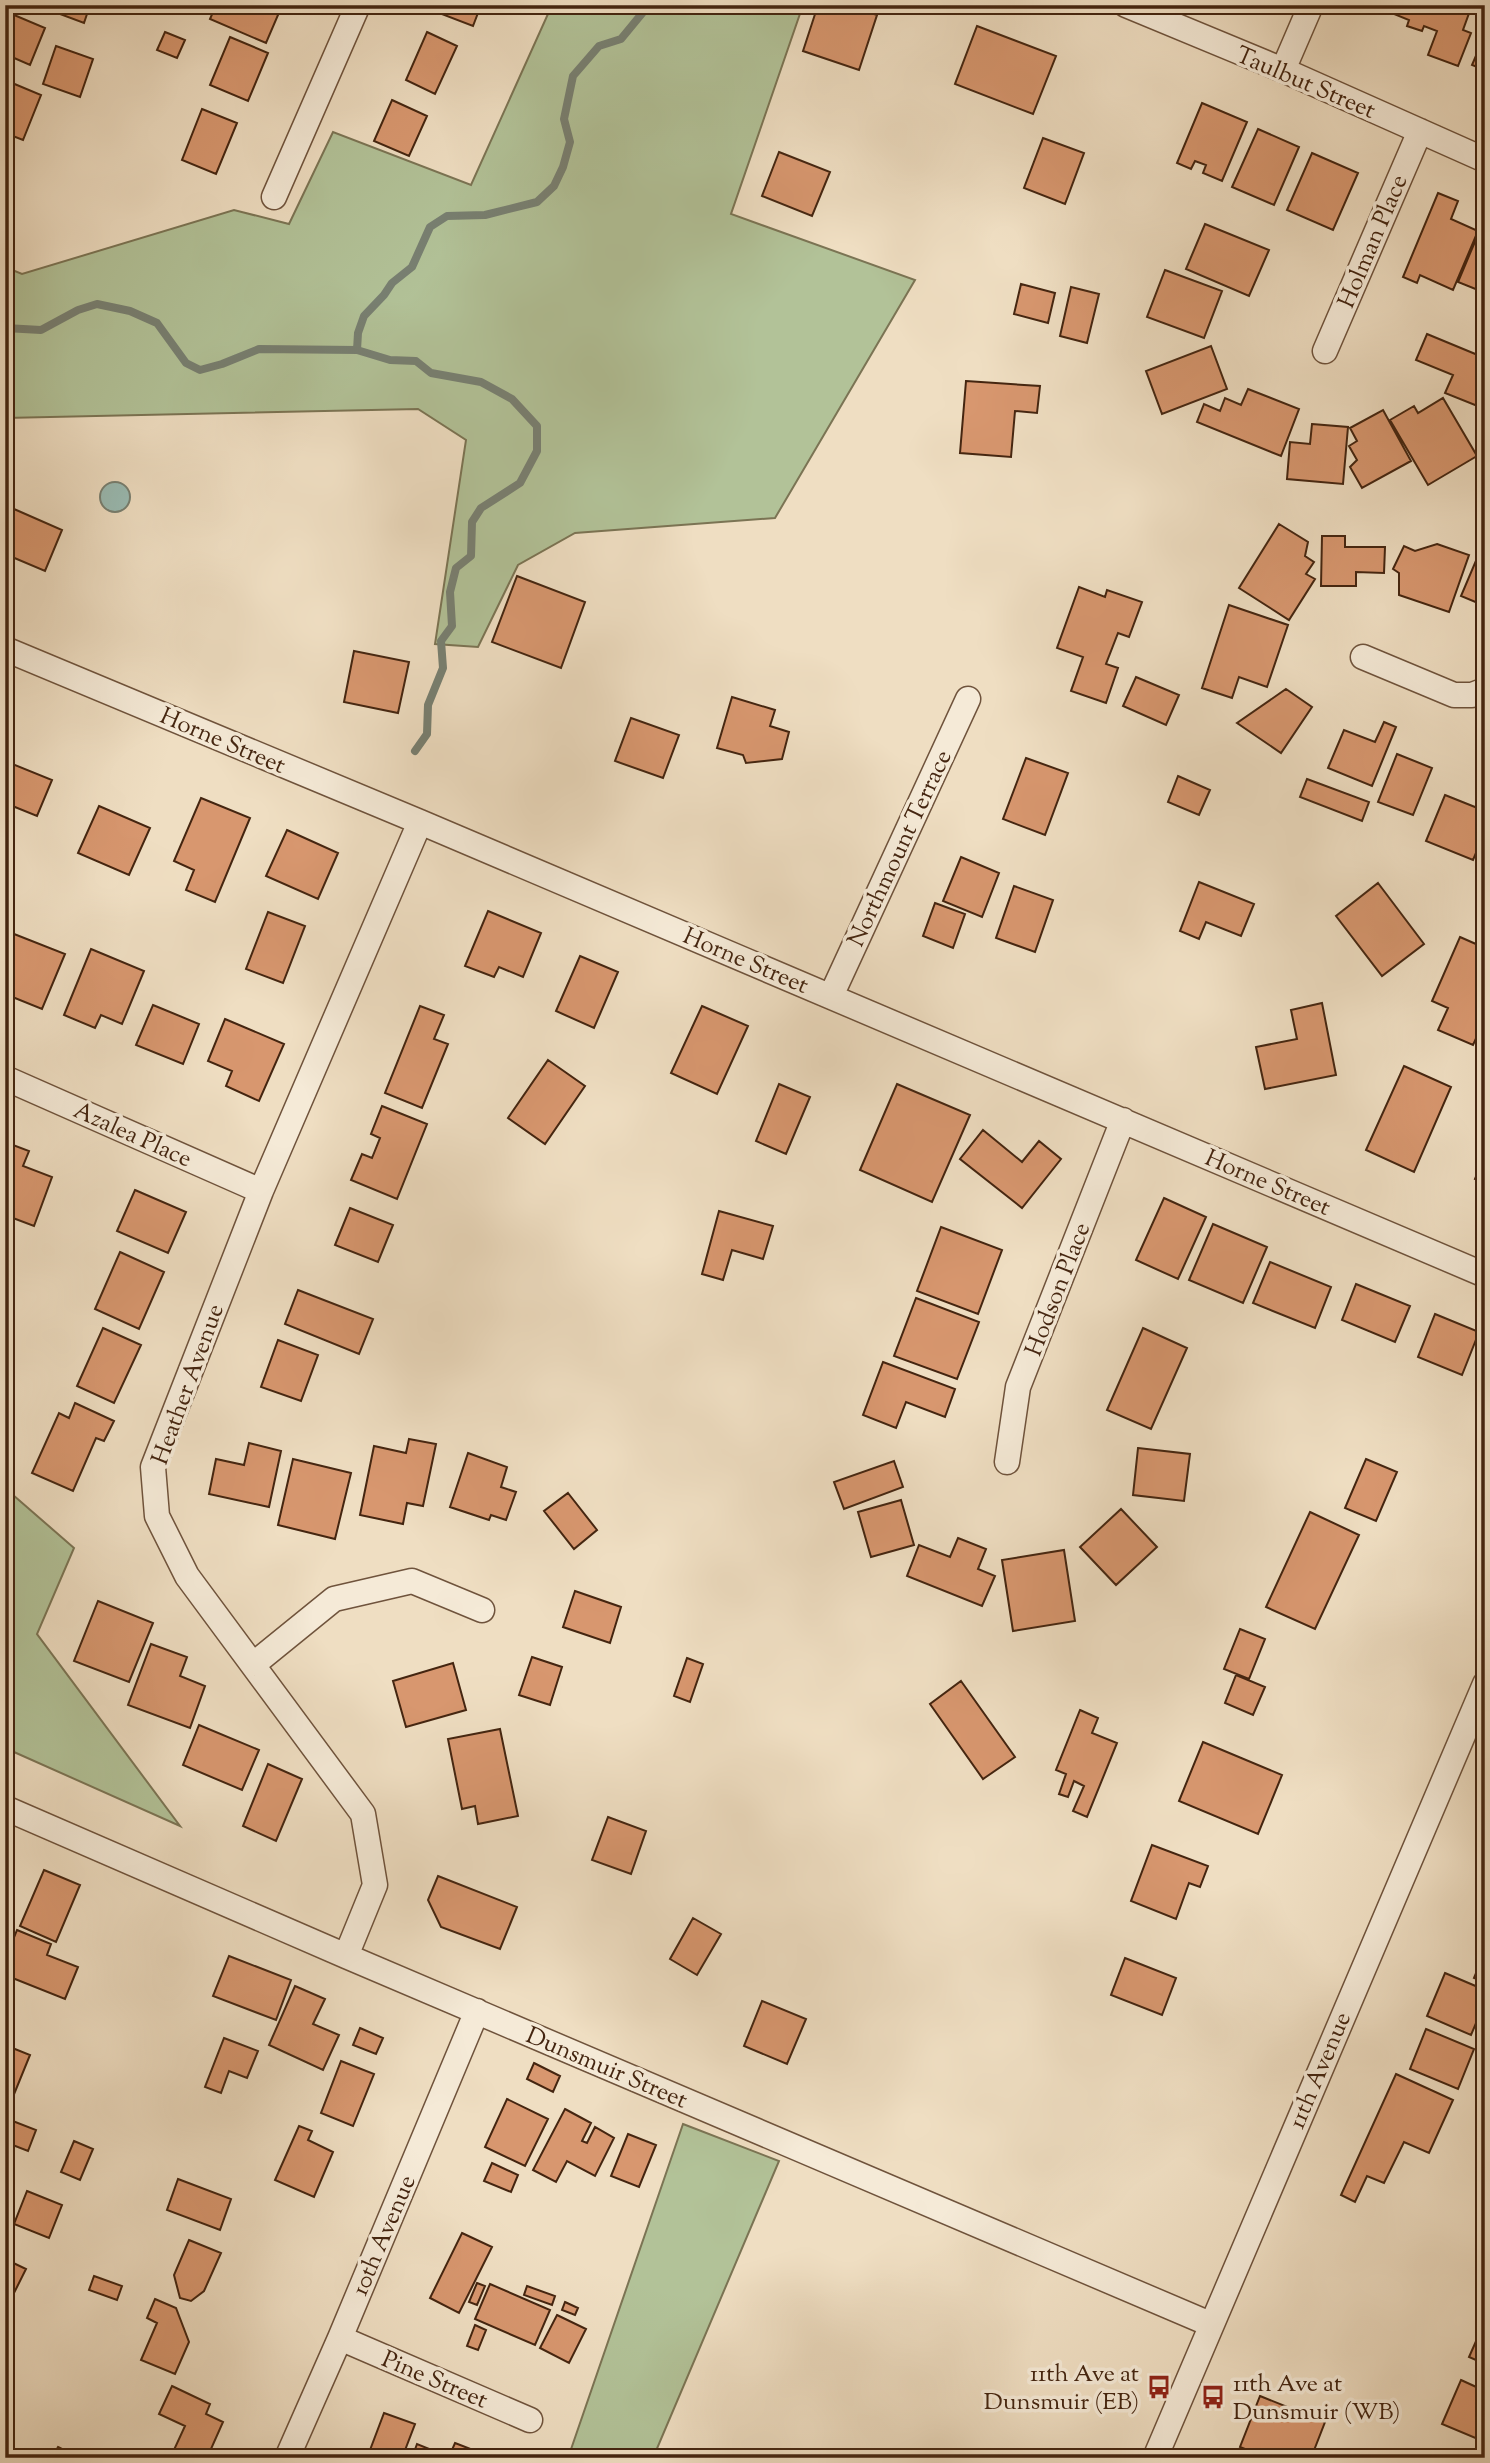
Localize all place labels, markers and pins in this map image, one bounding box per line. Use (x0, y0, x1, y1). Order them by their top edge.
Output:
place label: 11th Ave at Dunsmuir (EB) (984, 2358, 1139, 2420)
place label: 11th Ave at Dunsmuir (WB) (1233, 2368, 1400, 2430)
bus stop icon: 11th Ave at Dunsmuir (EB) (1145, 2373, 1173, 2401)
bus stop icon: 11th Ave at Dunsmuir (WB) (1199, 2383, 1227, 2411)

